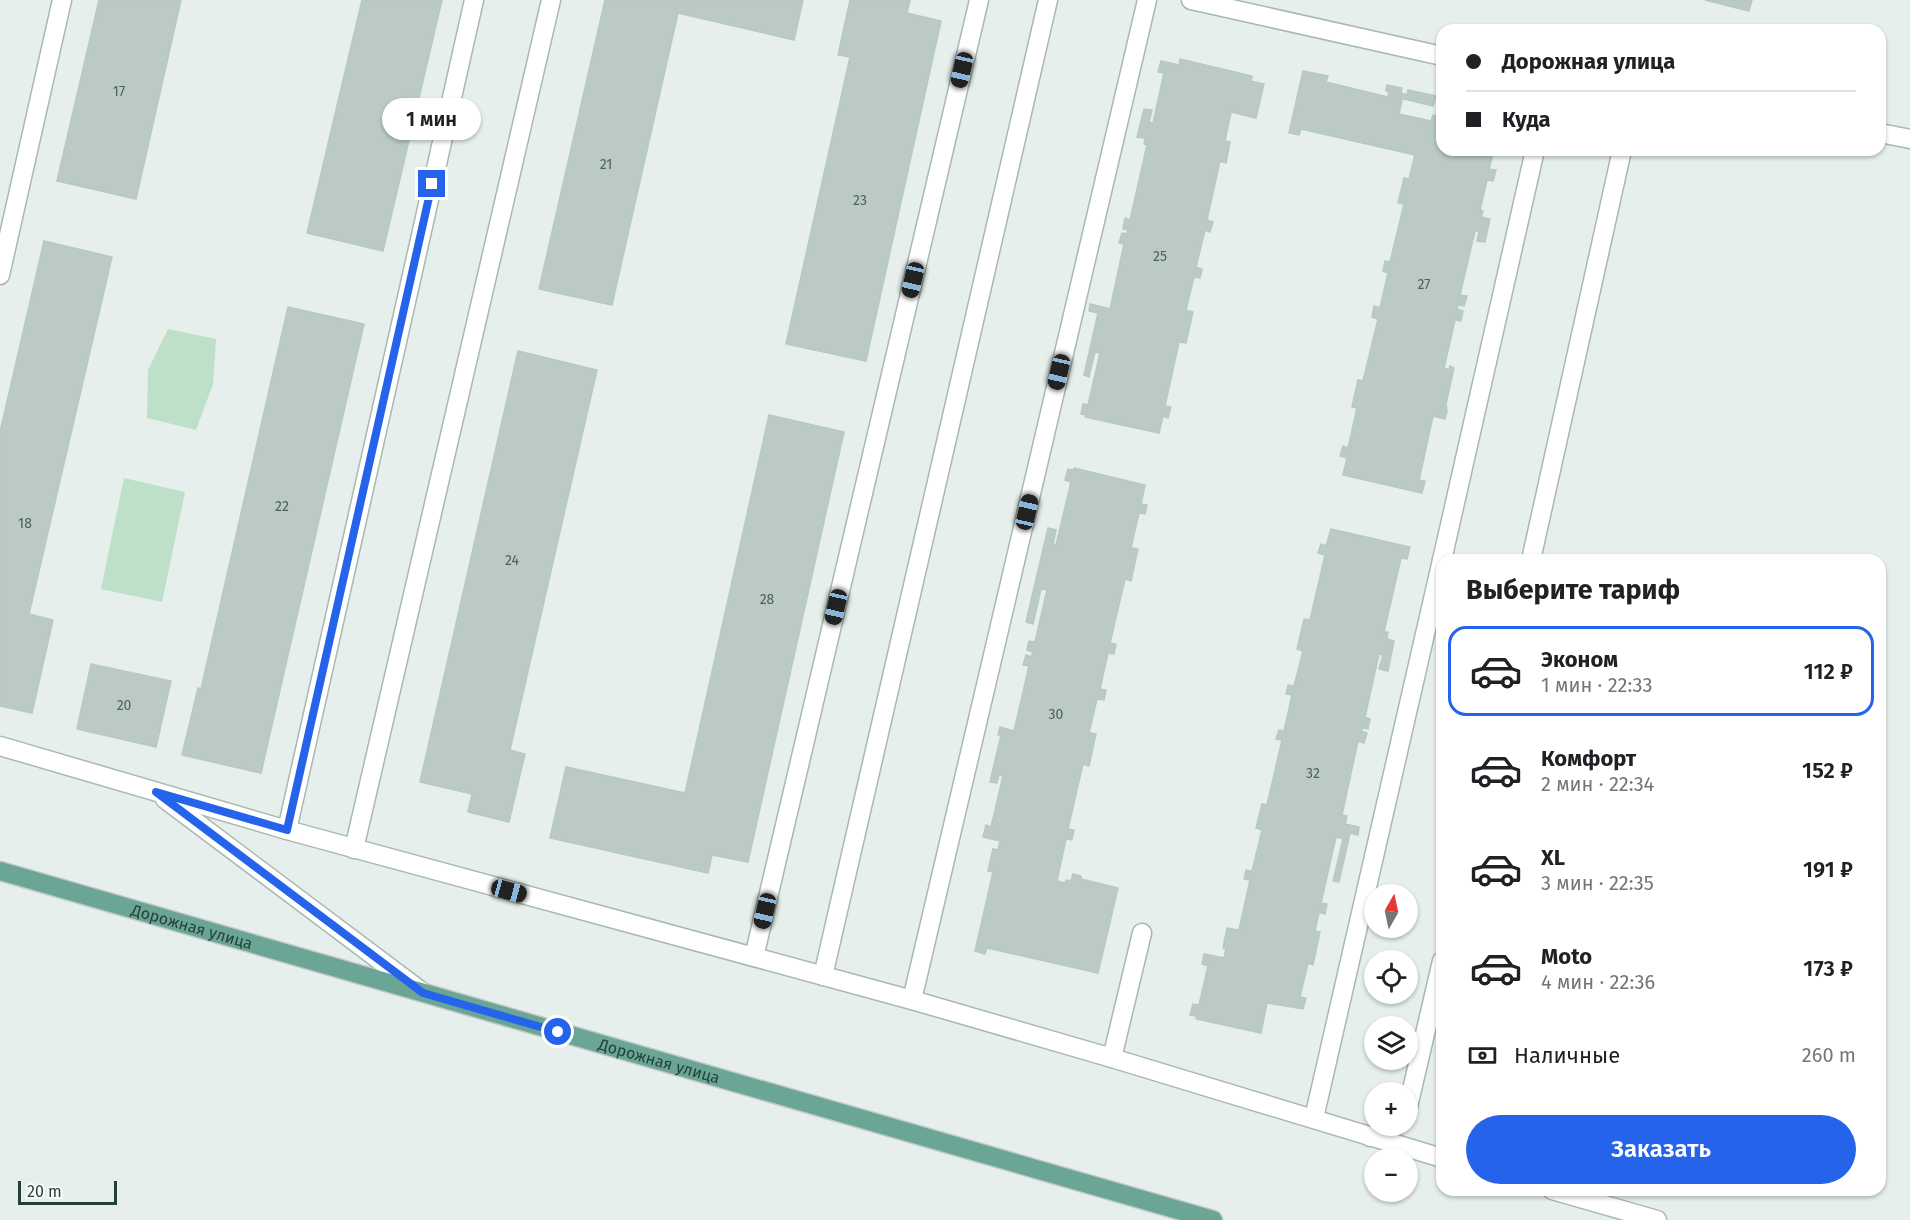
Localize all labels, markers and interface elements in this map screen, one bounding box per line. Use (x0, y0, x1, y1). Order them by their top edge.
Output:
text: Дорожная улица (1502, 48, 1675, 75)
car (949, 50, 975, 90)
house number: 17 (113, 83, 125, 100)
callout: 1 мин (382, 97, 482, 139)
text: Куда (1502, 106, 1551, 133)
text: 1 мин (406, 107, 457, 131)
house number: 21 (600, 156, 612, 173)
route end (418, 170, 445, 197)
house number: 23 (853, 192, 867, 209)
house number: 25 (1153, 248, 1167, 265)
car (900, 260, 926, 300)
house number: 27 (1417, 276, 1431, 293)
car (1046, 352, 1072, 392)
car (1014, 492, 1040, 532)
house number: 22 (275, 498, 289, 515)
house number: 18 (18, 515, 32, 532)
house number: 24 (505, 552, 520, 569)
text: Выберите тариф (1466, 574, 1680, 606)
car (823, 587, 849, 627)
house number: 28 (760, 591, 775, 608)
icon: car (1469, 644, 1523, 698)
text: Эконом (1541, 646, 1618, 673)
text: 112 ₽ (1804, 658, 1853, 685)
text: 1 мин · 22:33 (1541, 673, 1652, 697)
house number: 20 (117, 697, 132, 714)
house number: 30 (1049, 706, 1064, 723)
icon: car (1469, 743, 1523, 797)
text: Комфорт (1541, 745, 1636, 772)
text: 152 ₽ (1802, 757, 1853, 784)
house number: 32 (1306, 765, 1320, 782)
text: 2 мин · 22:34 (1541, 772, 1654, 796)
icon: car (1469, 842, 1523, 896)
text: XL (1541, 844, 1565, 871)
text: 191 ₽ (1803, 856, 1853, 883)
text: 3 мин · 22:35 (1541, 871, 1654, 895)
car (489, 878, 529, 904)
north arrow (1364, 884, 1418, 938)
map controls (1364, 884, 1418, 1202)
car (752, 891, 778, 931)
street label: Дорожная улица (128, 900, 255, 953)
icon: car (1469, 941, 1523, 995)
text: Moto (1541, 943, 1592, 970)
button: locate (1364, 950, 1418, 1004)
text: 173 ₽ (1803, 955, 1853, 982)
text: 4 мин · 22:36 (1541, 970, 1655, 994)
button: layers (1364, 1016, 1418, 1070)
route start (544, 1018, 571, 1045)
street label: Дорожная улица (595, 1034, 722, 1087)
icon: cash (1466, 1039, 1499, 1072)
text: Наличные (1514, 1042, 1620, 1069)
text: 260 m (1802, 1043, 1856, 1067)
button: + (1364, 1082, 1418, 1136)
button: Заказать (1466, 1115, 1856, 1184)
button: − (1364, 1148, 1418, 1202)
scale bar (18, 1178, 117, 1206)
text: 20 m (27, 1182, 62, 1201)

